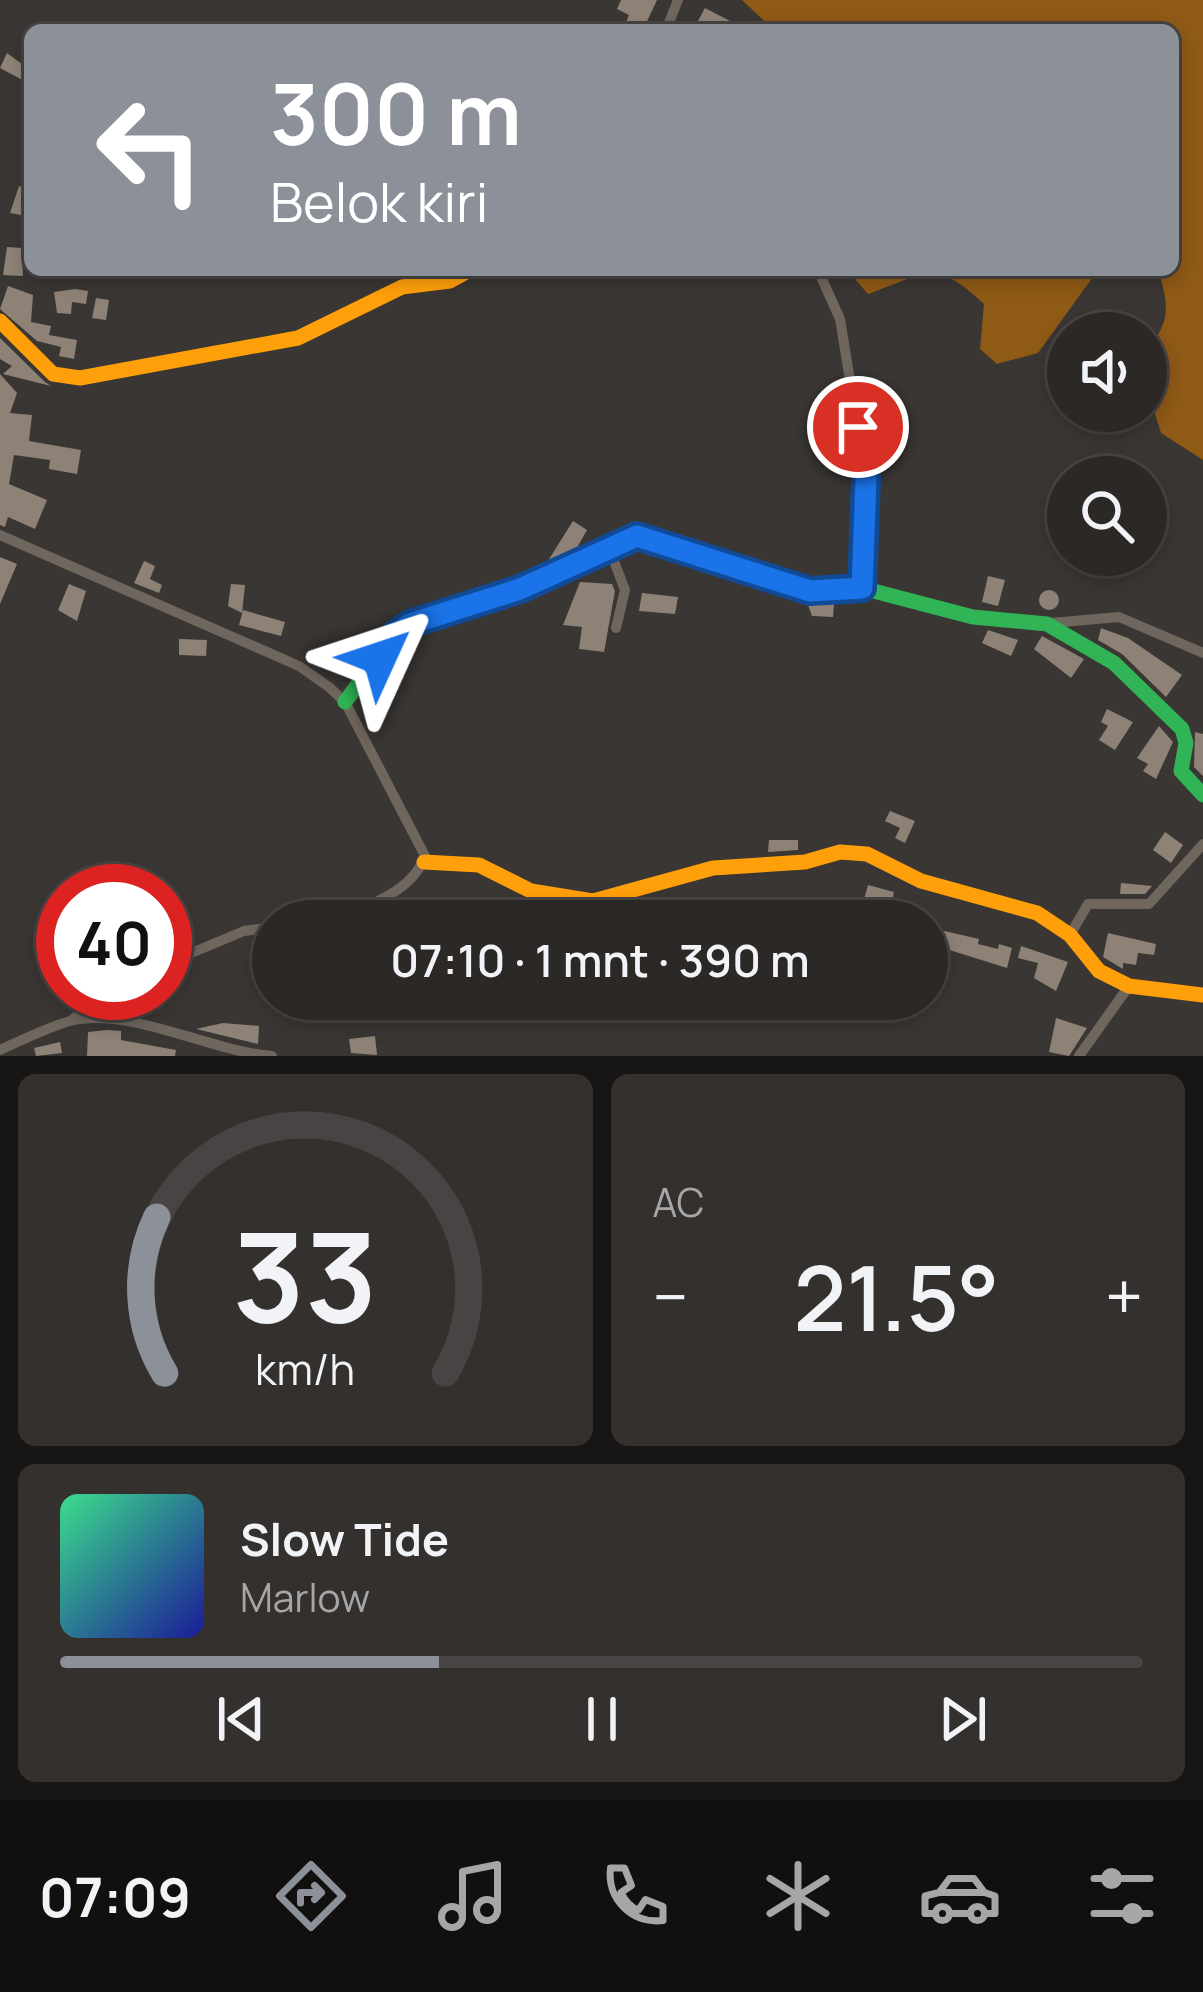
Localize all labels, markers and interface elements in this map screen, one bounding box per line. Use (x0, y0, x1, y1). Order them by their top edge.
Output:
text: 300 m (270, 55, 522, 170)
icon: left (72, 72, 228, 228)
text: Belok kiri (270, 164, 488, 238)
map controls (1047, 312, 1167, 576)
button: sound (1047, 312, 1167, 432)
pin (807, 376, 909, 478)
icon: arrive (825, 394, 891, 460)
button: search (1047, 456, 1167, 576)
position arrow (317, 595, 443, 721)
speed limit sign: 40 (36, 864, 192, 1020)
text: 07:10 · 1 mnt · 390 m (390, 929, 810, 991)
text: AC (653, 1175, 704, 1229)
text: 33 (233, 1189, 378, 1359)
text: 21.5° (794, 1235, 1000, 1358)
text: − (653, 1251, 688, 1341)
text: + (1105, 1251, 1143, 1341)
text: km/h (255, 1339, 355, 1398)
text: Slow Tide (240, 1508, 449, 1570)
text: Marlow (240, 1570, 370, 1624)
icon: previous (208, 1686, 274, 1752)
icon: pause (569, 1686, 635, 1752)
icon: next (930, 1686, 996, 1752)
icon: directions (269, 1854, 353, 1938)
icon: music (431, 1854, 515, 1938)
icon: phone (593, 1854, 677, 1938)
icon: climate (756, 1854, 840, 1938)
icon: car (918, 1854, 1002, 1938)
icon: filters (1080, 1854, 1164, 1938)
text: 07:09 (39, 1859, 191, 1933)

